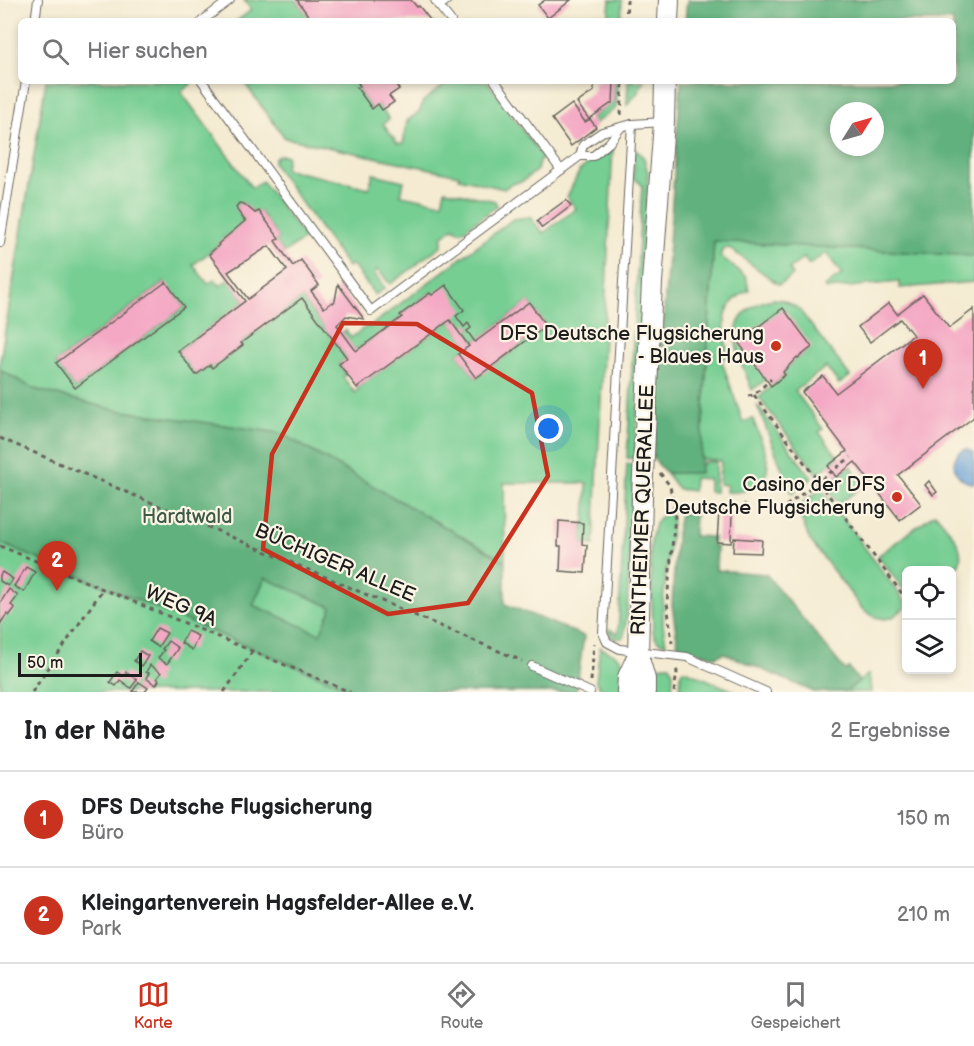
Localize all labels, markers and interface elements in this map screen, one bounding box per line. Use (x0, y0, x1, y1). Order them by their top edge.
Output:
search box (18, 18, 956, 84)
icon: search (39, 35, 72, 68)
text: Hier suchen (87, 38, 208, 65)
north arrow (830, 102, 884, 156)
place label: DFS Deutsche Flugsicherung - Blaues Haus (500, 322, 764, 369)
marker: DFS Deutsche Flugsicherung - Blaues Haus (769, 339, 783, 353)
pin: 1 (904, 340, 942, 389)
street label: RINTHEIMER QUERALLEE (627, 384, 659, 636)
your location (534, 414, 563, 443)
place label: Casino der DFS Deutsche Flugsicherung (665, 473, 885, 520)
marker: Casino der DFS Deutsche Flugsicherung (890, 490, 904, 504)
park label: Hardtwald (142, 505, 232, 529)
street label: BÜCHIGER ALLEE (251, 517, 419, 608)
pin: 2 (38, 542, 76, 591)
map controls (902, 566, 956, 674)
button: locate (902, 566, 956, 620)
street label: WEG 9A (142, 580, 221, 632)
button: layers (902, 620, 956, 674)
scale bar (18, 650, 142, 678)
text: 50 m (27, 654, 63, 673)
text: In der Nähe (24, 716, 166, 747)
text: 2 Ergebnisse (830, 719, 950, 743)
text: DFS Deutsche Flugsicherung (81, 794, 372, 821)
text: 1 (39, 807, 48, 831)
text: 150 m (897, 807, 950, 831)
text: Büro (81, 821, 124, 845)
text: Kleingartenverein Hagsfelder-Allee e.V. (81, 890, 474, 917)
text: 2 (38, 903, 49, 927)
text: 210 m (897, 903, 950, 927)
text: Park (81, 917, 121, 941)
tab: Karte (134, 978, 173, 1033)
tab: Route (440, 978, 483, 1033)
tab: Gespeichert (751, 978, 840, 1033)

